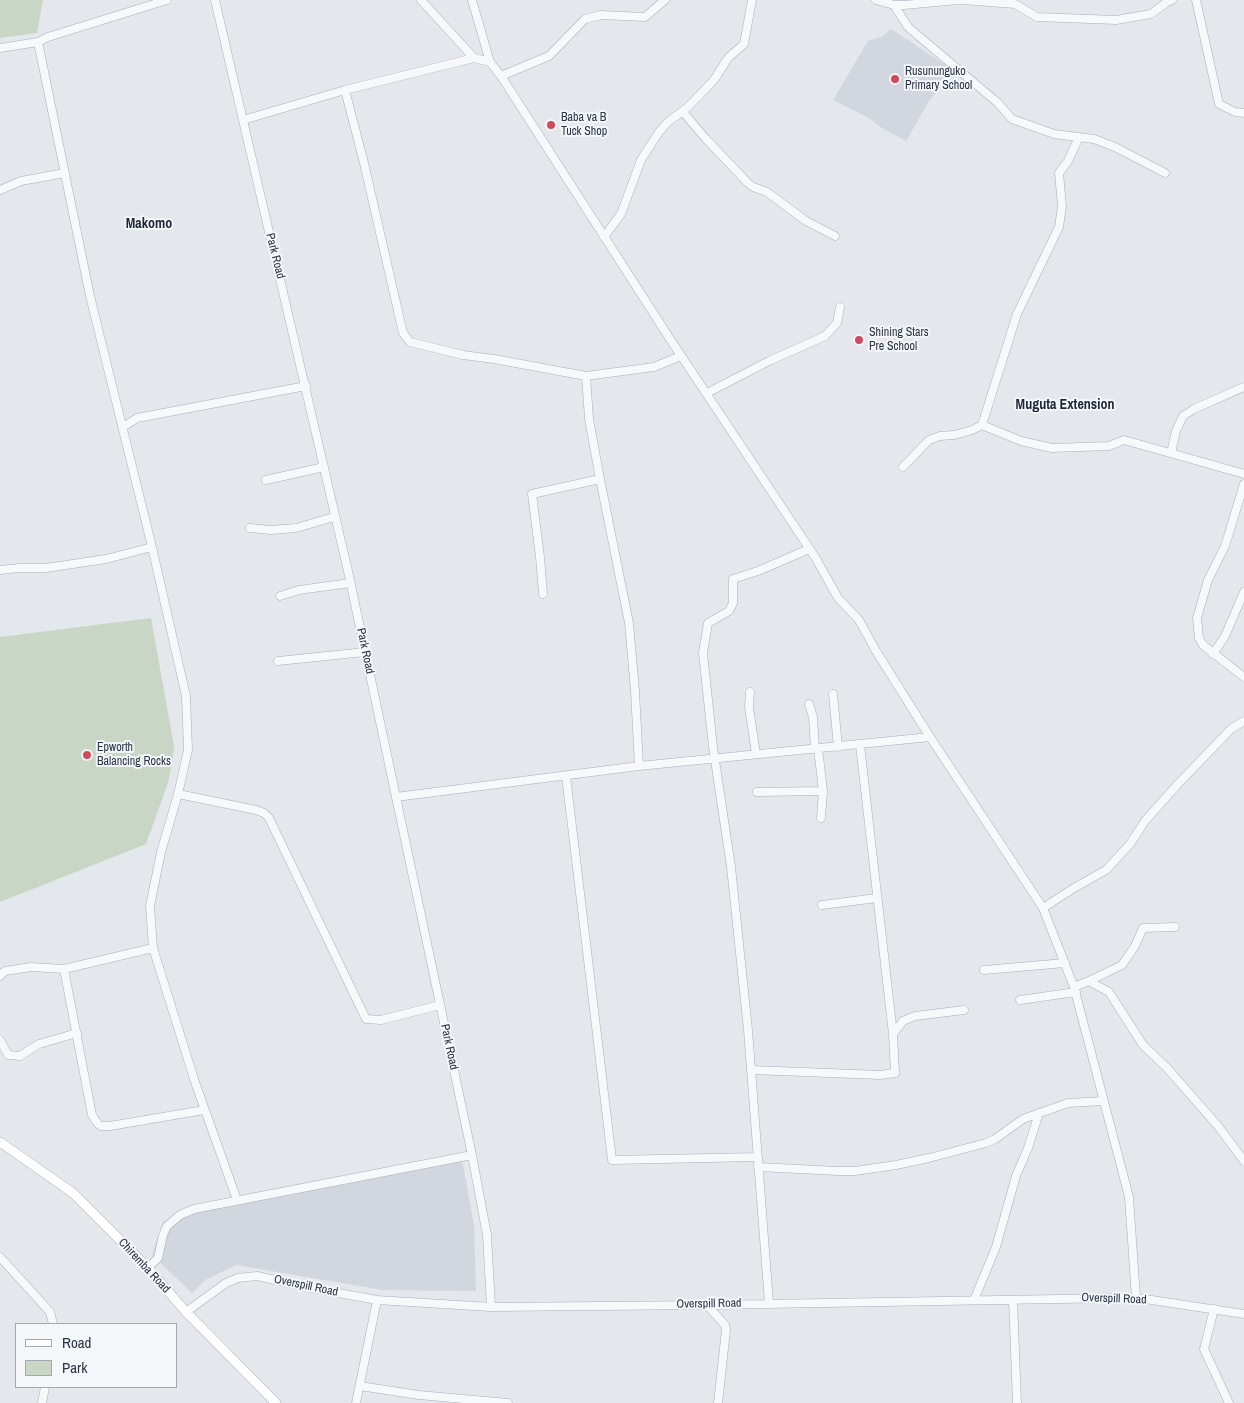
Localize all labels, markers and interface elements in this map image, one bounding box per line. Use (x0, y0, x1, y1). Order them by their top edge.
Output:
place label: Rusununguko Primary School (905, 65, 972, 93)
marker: Rusununguko Primary School (889, 73, 901, 85)
place label: Baba va B Tuck Shop (561, 111, 607, 139)
marker: Baba va B Tuck Shop (545, 119, 557, 131)
district label: Makomo (126, 216, 172, 232)
street label: Park Road (262, 232, 288, 280)
place label: Shining Stars Pre School (869, 326, 929, 354)
marker: Shining Stars Pre School (853, 334, 865, 346)
district label: Muguta Extension (1016, 397, 1114, 413)
street label: Park Road (353, 627, 377, 675)
place label: Epworth Balancing Rocks (97, 741, 171, 769)
marker: Epworth Balancing Rocks (81, 749, 93, 761)
street label: Park Road (437, 1023, 461, 1071)
street label: Chiremba Road (115, 1236, 173, 1296)
street label: Overspill Road (273, 1272, 339, 1300)
street label: Overspill Road (1081, 1291, 1147, 1307)
street label: Overspill Road (676, 1296, 742, 1312)
legend (15, 1323, 178, 1388)
text: Road (62, 1332, 91, 1353)
text: Park (62, 1357, 87, 1378)

